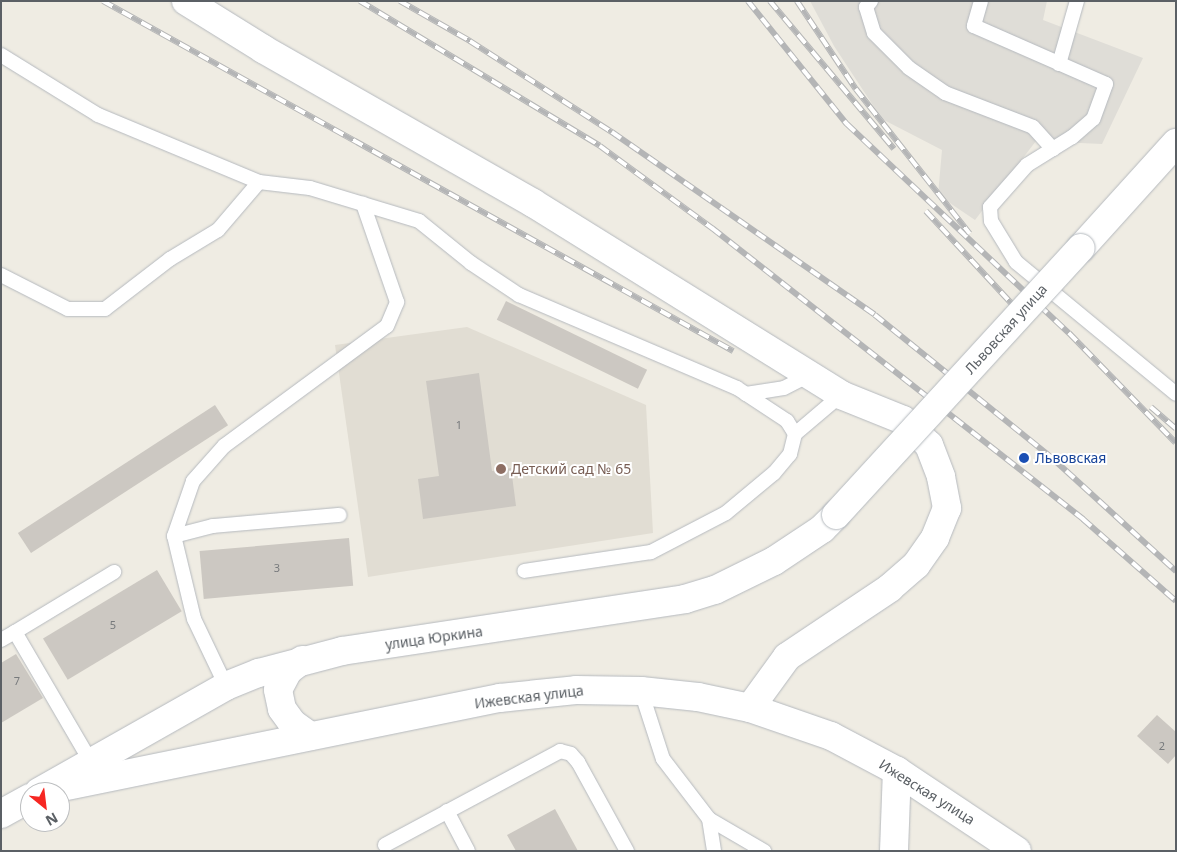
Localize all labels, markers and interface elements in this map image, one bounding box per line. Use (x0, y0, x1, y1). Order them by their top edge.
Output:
street label: Львовская улица (961, 281, 1051, 377)
house number: 1 (456, 418, 462, 432)
place label: Львовская (1035, 450, 1106, 466)
marker: Львовская (1017, 451, 1031, 465)
place label: Детский сад № 65 (511, 461, 631, 477)
marker: Детский сад № 65 (495, 463, 507, 475)
house number: 3 (274, 561, 280, 575)
house number: 5 (110, 618, 116, 632)
street label: улица Юркина (384, 623, 484, 653)
house number: 7 (14, 674, 20, 688)
street label: Ижевская улица (473, 682, 585, 712)
house number: 2 (1159, 739, 1165, 753)
street label: Ижевская улица (876, 756, 978, 828)
north arrow (20, 782, 70, 832)
text: N (42, 809, 62, 831)

